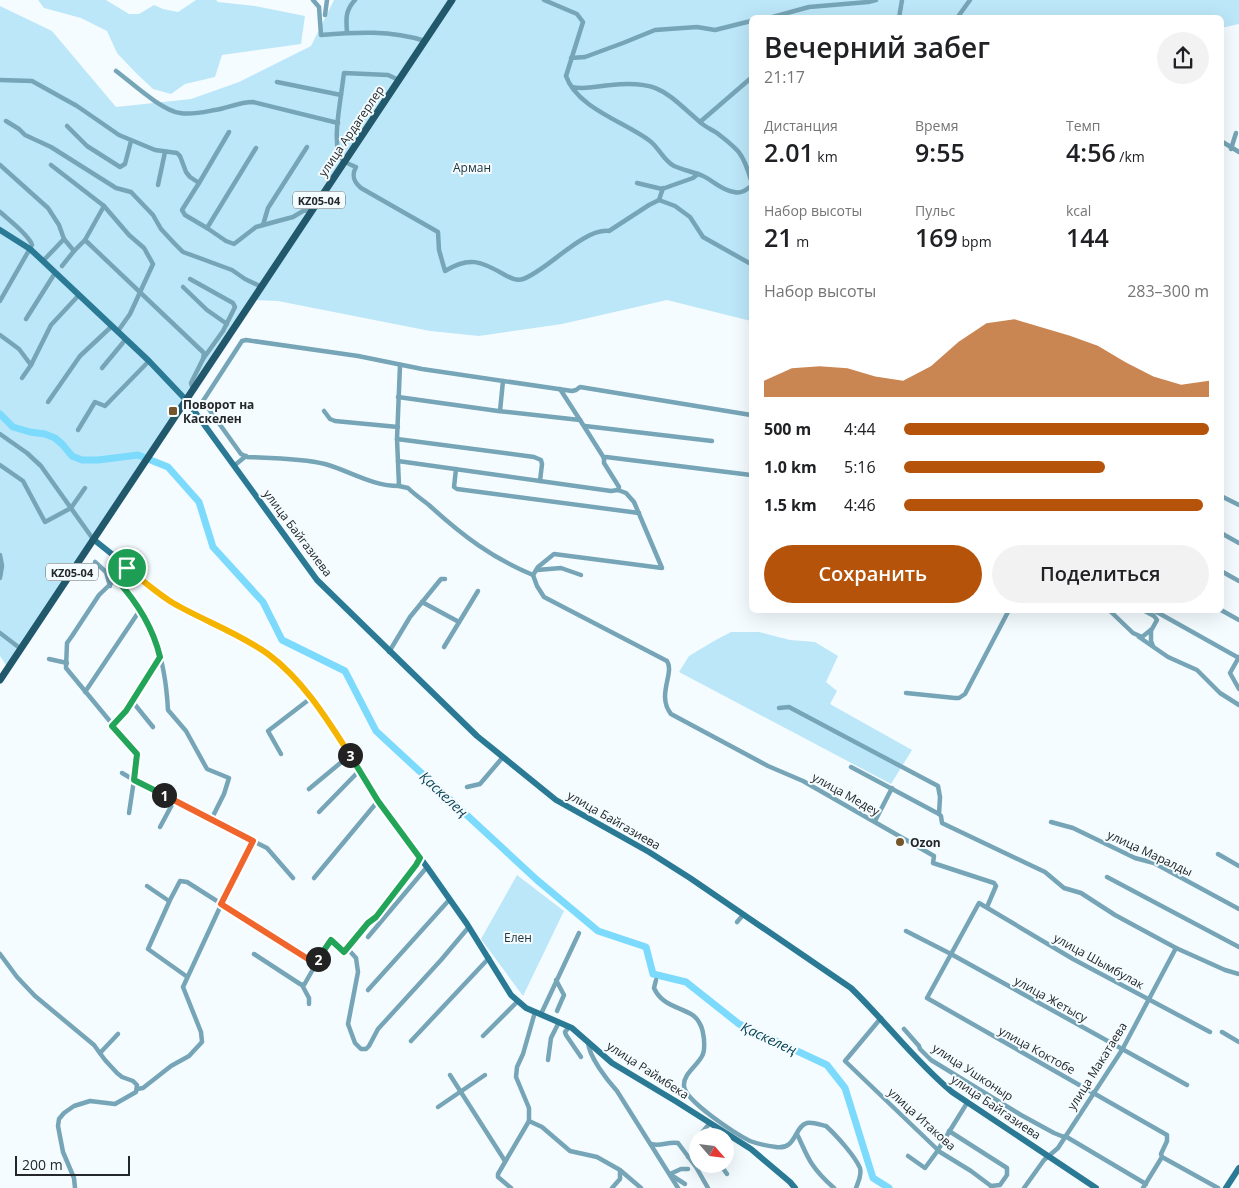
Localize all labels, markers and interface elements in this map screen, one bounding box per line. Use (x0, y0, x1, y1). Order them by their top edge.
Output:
text: Вечерний забег (764, 28, 990, 66)
button: share (1157, 32, 1209, 84)
text: 21:17 (764, 66, 805, 88)
street label: улица Ардагерлер (314, 82, 388, 180)
text: Дистанция (764, 116, 838, 135)
text: Время (915, 116, 959, 135)
text: Темп (1066, 116, 1101, 135)
text: 2.01 (764, 135, 814, 169)
text: 9:55 (915, 135, 965, 169)
text: 4:56 (1066, 135, 1116, 169)
text: km (814, 147, 838, 166)
text: /km (1116, 147, 1145, 166)
park label: Арман (453, 159, 491, 176)
road number: KZ05-04 (293, 192, 345, 208)
text: Набор высоты (764, 201, 862, 220)
text: Пульс (915, 201, 955, 220)
text: kcal (1066, 201, 1091, 220)
text: 21 (764, 220, 793, 254)
text: 169 (915, 220, 958, 254)
text: 144 (1066, 220, 1109, 254)
text: m (793, 232, 809, 251)
text: bpm (958, 232, 992, 251)
text: Набор высоты (764, 280, 876, 302)
text: 283–300 m (1127, 280, 1209, 302)
place label: Поворот на Каскелен (183, 396, 254, 427)
marker: Поворот на Каскелен (167, 405, 179, 417)
text: 500 m (764, 418, 811, 440)
text: 4:44 (844, 418, 876, 440)
text: 1.0 km (764, 456, 817, 478)
text: 5:16 (844, 456, 876, 478)
street label: улица Байгазиева (260, 486, 336, 580)
text: 1.5 km (764, 494, 817, 516)
text: 4:46 (844, 494, 876, 516)
button: Сохранить (764, 545, 982, 603)
button: Поделиться (992, 545, 1209, 603)
pin (106, 547, 148, 589)
icon: arrive (113, 554, 141, 582)
road number: KZ05-04 (46, 564, 98, 580)
pin: 3 (338, 742, 362, 768)
text: 3 (346, 746, 355, 765)
water label: Қаскелең (416, 767, 472, 821)
street label: улица Медеу (809, 768, 884, 820)
pin: 1 (152, 782, 176, 808)
text: 1 (160, 786, 169, 805)
street label: улица Байгазиева (564, 786, 664, 854)
street label: улица Маралды (1105, 826, 1195, 880)
place label: Ozon (910, 834, 941, 851)
marker: Ozon (894, 836, 906, 848)
park label: Елен (504, 929, 532, 946)
street label: улица Шымбулак (1051, 929, 1148, 993)
pin: 2 (306, 946, 330, 972)
text: 2 (314, 950, 323, 969)
street label: улица Жетысу (1011, 972, 1092, 1027)
water label: Қаскелең (738, 1017, 800, 1059)
street label: улица Макатаева (1063, 1019, 1131, 1113)
street label: улица Коктобе (996, 1022, 1079, 1078)
street label: улица Раймбека (604, 1037, 692, 1103)
street label: улица Ушконыр (929, 1039, 1017, 1105)
street label: улица Байгазиева (948, 1071, 1044, 1143)
street label: улица Итакова (884, 1084, 960, 1154)
north arrow (689, 1128, 734, 1172)
map controls (689, 1128, 734, 1173)
scale bar (15, 1153, 130, 1176)
text: 200 m (22, 1155, 63, 1174)

